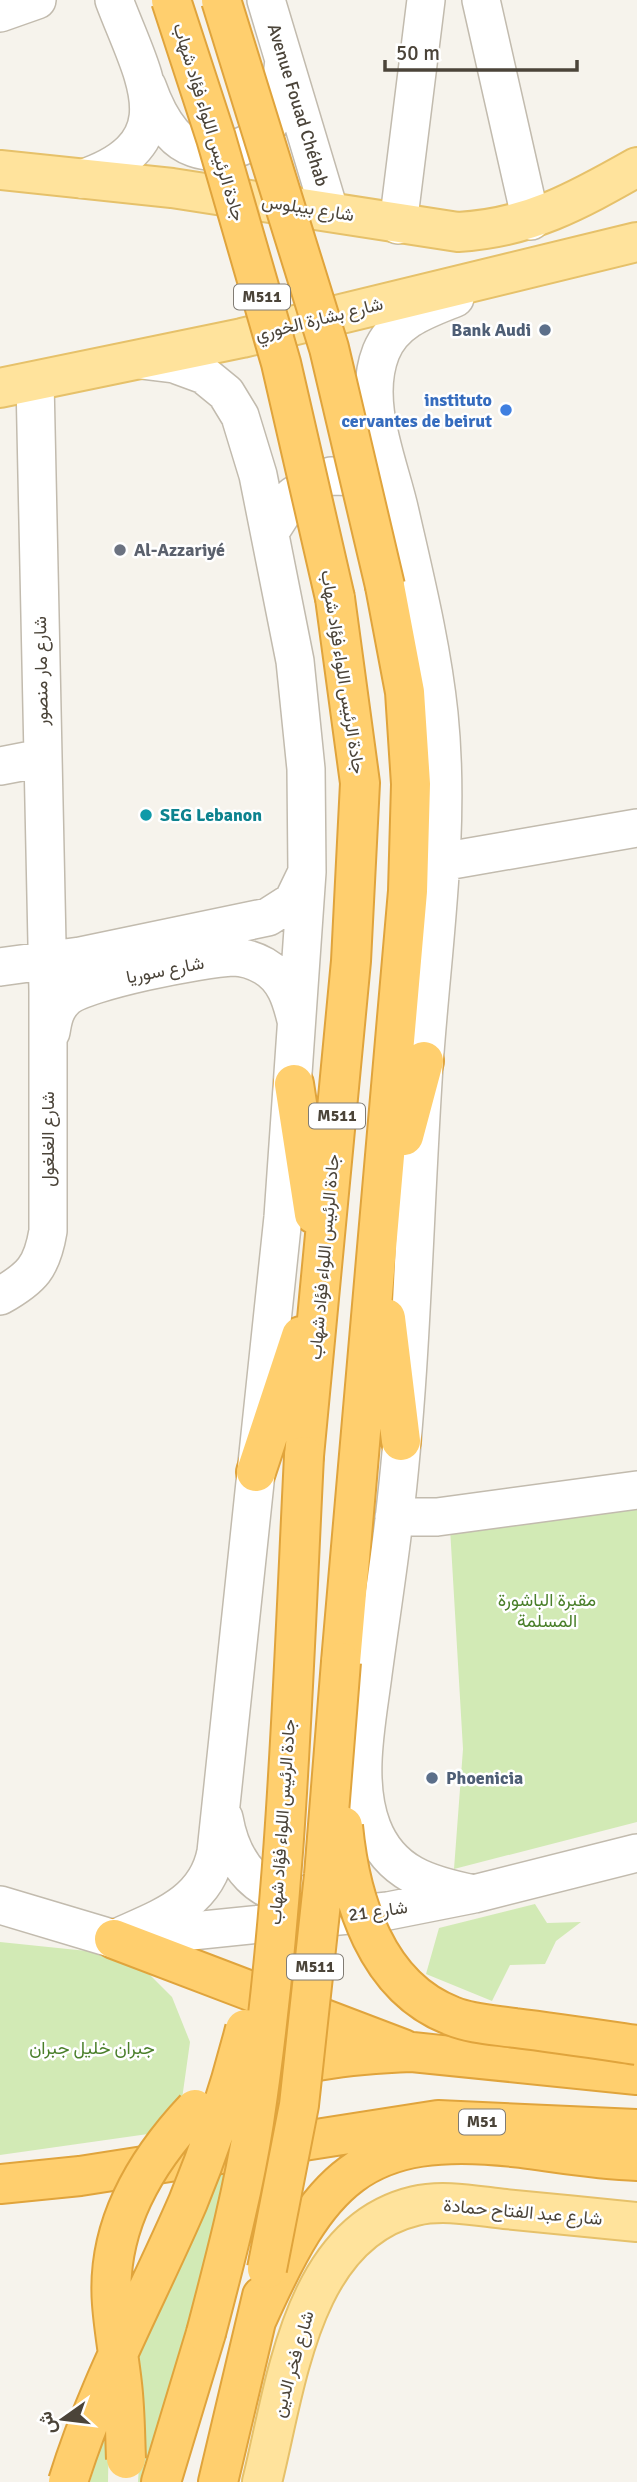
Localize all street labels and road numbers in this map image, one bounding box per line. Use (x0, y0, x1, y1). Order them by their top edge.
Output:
street label: جادة الرئيس اللواء فؤاد شهاب (168, 20, 250, 224)
street label: Avenue Fouad Chéhab (263, 21, 333, 189)
street label: شارع بيبلوس (260, 190, 356, 227)
road number: M511 (234, 284, 290, 310)
street label: شارع بشارة الخوري (253, 292, 386, 349)
street label: جادة الرئيس اللواء فؤاد شهاب (316, 568, 370, 776)
street label: شارع مار منصور (29, 616, 54, 727)
street label: شارع سوريا (124, 952, 206, 989)
street label: شارع الغلغول (37, 1091, 60, 1187)
road number: M511 (309, 1104, 365, 1128)
street label: جادة الرئيس اللواء فؤاد شهاب (304, 1153, 344, 1361)
street label: جادة الرئيس اللواء فؤاد شهاب (264, 1718, 300, 1926)
street label: شارع 21 (347, 1896, 409, 1927)
road number: M511 (287, 1954, 343, 1980)
road number: M51 (459, 2110, 505, 2134)
street label: شارع عبد الفتاح حمادة (443, 2194, 603, 2231)
street label: شارع فخر الدين (267, 2308, 320, 2420)

